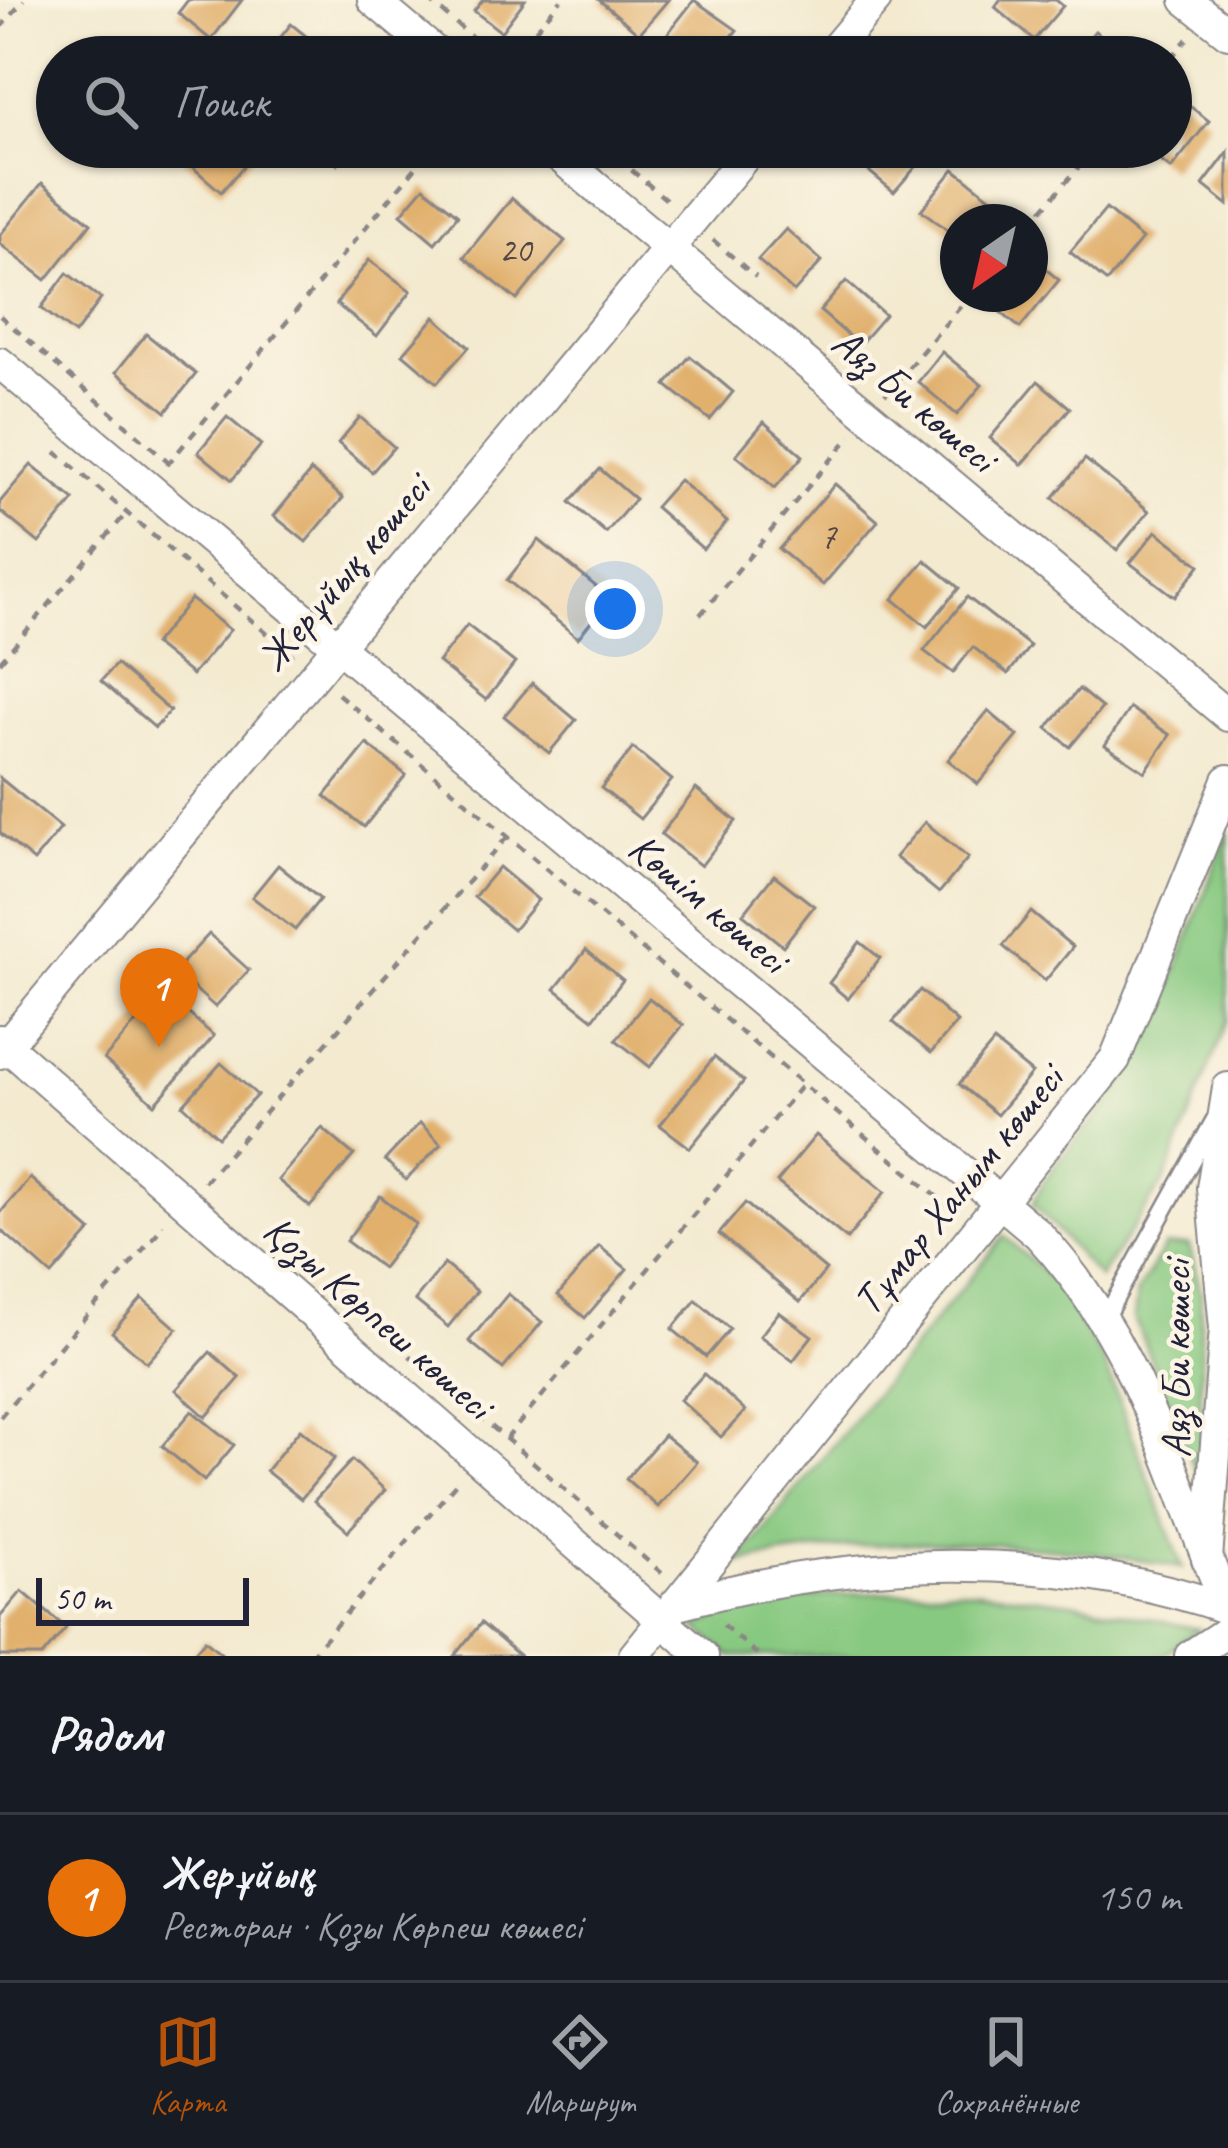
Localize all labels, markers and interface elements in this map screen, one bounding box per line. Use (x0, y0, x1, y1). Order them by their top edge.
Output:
search box (36, 36, 1192, 168)
icon: search (78, 69, 144, 135)
text: Поиск (174, 74, 269, 131)
north arrow (940, 204, 1048, 312)
house number: 20 (499, 227, 534, 273)
street label: Аяз Би көшесі (821, 316, 1011, 487)
street label: Жерұйық көшесі (246, 460, 445, 682)
house number: 7 (820, 513, 838, 559)
your location (585, 579, 645, 639)
street label: Көшім көшесі (618, 821, 802, 988)
pin: 1 (120, 948, 198, 1047)
street label: Тұмар Ханым көшесі (841, 1050, 1078, 1326)
street label: Қозы Көрпеш көшесі (253, 1203, 507, 1434)
street label: Аяз Би көшесі (1150, 1255, 1203, 1458)
scale bar (36, 1572, 249, 1625)
text: 50 m (54, 1578, 110, 1620)
text: Рядом (48, 1702, 162, 1766)
text: Жерұйық (162, 1845, 315, 1902)
text: 1 (78, 1873, 96, 1922)
text: 150 m (1096, 1873, 1180, 1922)
text: Ресторан · Қозы Көрпеш көшесі (162, 1902, 582, 1951)
tab: Карта (150, 2009, 226, 2123)
tab: Маршрут (526, 2009, 635, 2123)
tab: Сохранённые (935, 2009, 1078, 2123)

